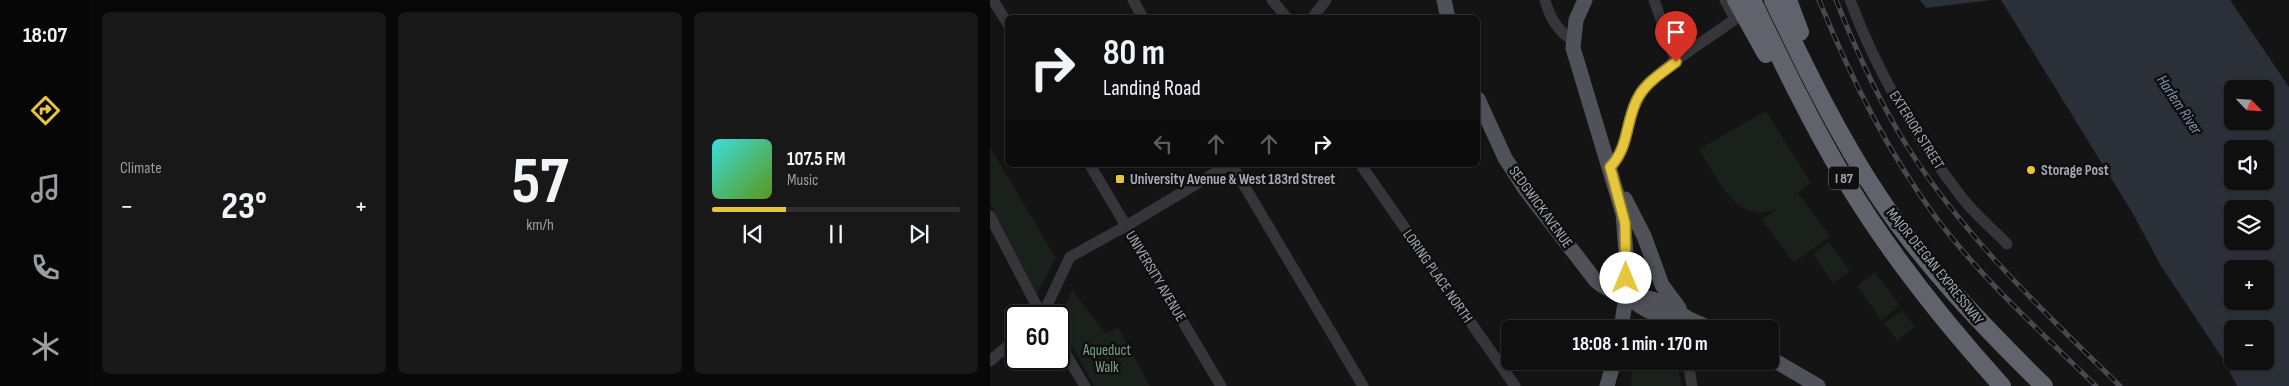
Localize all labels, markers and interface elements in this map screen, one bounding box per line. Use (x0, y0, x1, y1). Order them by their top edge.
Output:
pin (1655, 11, 1697, 62)
icon: arrive (1662, 18, 1690, 46)
text: 18:07 (23, 22, 67, 49)
text: 80 m (1103, 32, 1165, 75)
icon: right (1020, 35, 1085, 100)
water label: Harlem River (2152, 72, 2206, 139)
text: Landing Road (1103, 75, 1201, 102)
north arrow (2224, 80, 2274, 130)
map controls (2224, 80, 2274, 370)
street label: EXTERIOR STREET (1885, 87, 1948, 173)
icon: directions (28, 93, 63, 128)
icon: left (1149, 130, 1177, 158)
icon: ahead (1202, 130, 1230, 158)
icon: ahead (1255, 130, 1283, 158)
icon: right (1308, 130, 1336, 158)
button: sound (2224, 140, 2274, 190)
text: 57 (512, 144, 568, 222)
text: 107.5 FM (787, 148, 846, 171)
text: Climate (120, 159, 162, 178)
place label: Storage Post (2041, 161, 2109, 180)
street label: SEDGWICK AVENUE (1504, 163, 1577, 252)
marker: Storage Post (2025, 164, 2037, 176)
road number: I 87 (1829, 167, 1859, 190)
place label: University Avenue & West 183rd Street (1130, 170, 1335, 189)
icon: music (28, 171, 63, 206)
text: Music (787, 171, 818, 190)
marker: University Avenue & West 183rd Street (1114, 173, 1126, 185)
text: 23° (221, 184, 267, 229)
text: − (120, 190, 134, 223)
text: + (354, 190, 368, 223)
button: layers (2224, 200, 2274, 250)
street label: MAJOR DEEGAN EXPRESSWAY (1882, 204, 1988, 329)
text: km/h (526, 216, 554, 235)
icon: previous (739, 220, 767, 248)
icon: pause (822, 220, 850, 248)
icon: next (905, 220, 933, 248)
street label: LORING PLACE NORTH (1398, 226, 1477, 327)
street label: UNIVERSITY AVENUE (1121, 228, 1190, 325)
icon: phone (28, 250, 63, 285)
position arrow (1599, 251, 1651, 303)
button: + (2224, 260, 2274, 310)
speed limit sign: 60 (1005, 305, 1070, 370)
button: − (2224, 320, 2274, 370)
icon: climate (28, 329, 63, 364)
text: 18:08 · 1 min · 170 m (1572, 333, 1708, 356)
park label: Aqueduct Walk (1082, 341, 1132, 377)

